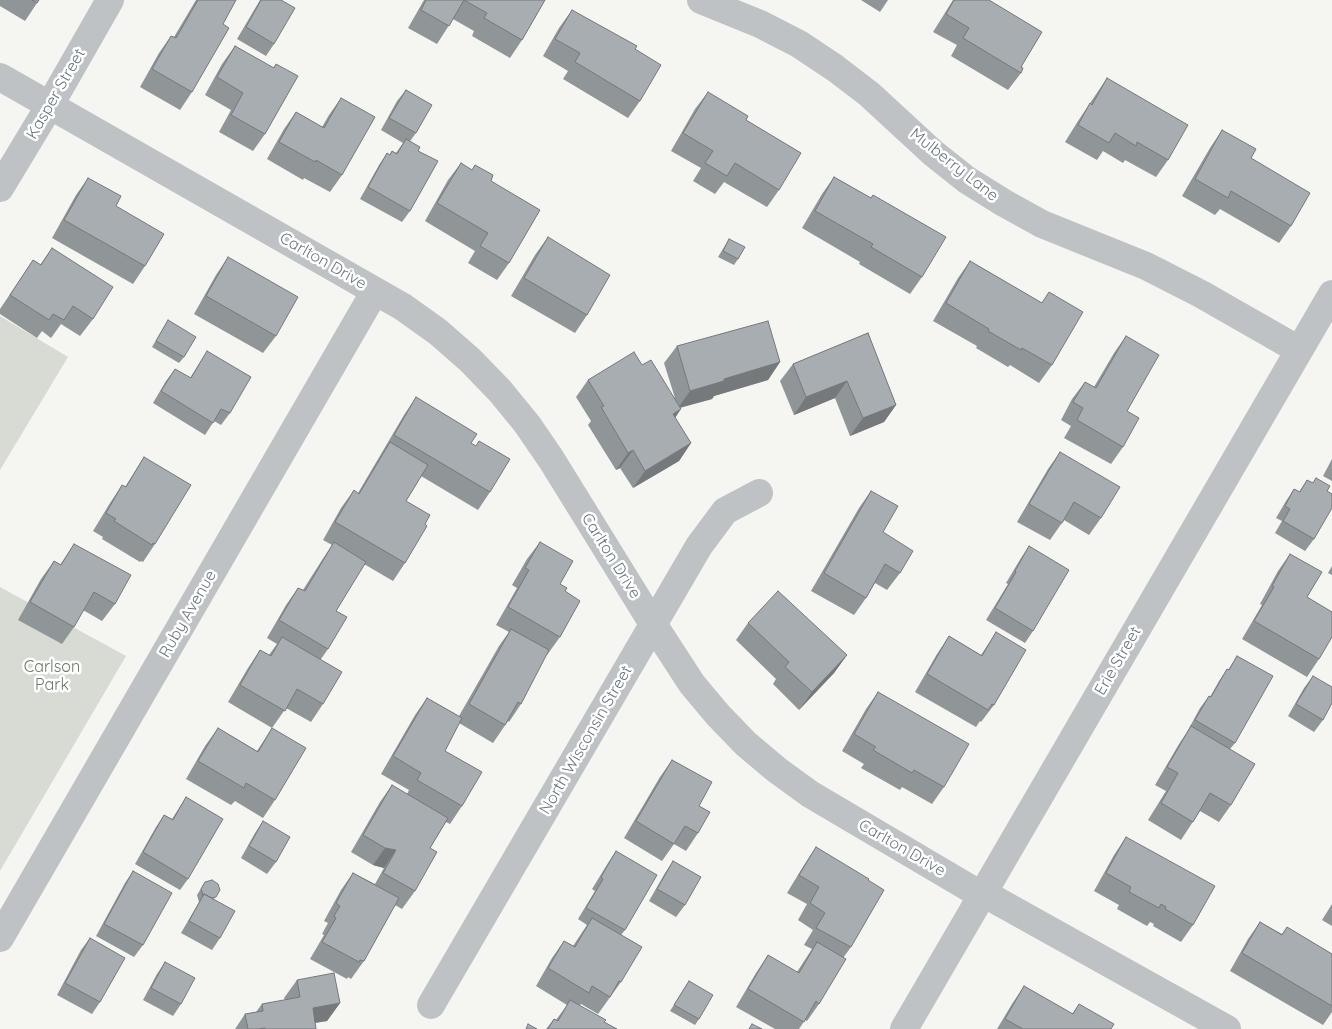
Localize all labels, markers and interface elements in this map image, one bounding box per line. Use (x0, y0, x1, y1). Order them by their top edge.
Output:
street label: Kasper Street (22, 45, 90, 143)
street label: Mulberry Lane (906, 124, 1002, 206)
street label: Carlton Drive (276, 228, 370, 294)
street label: Carlton Drive (577, 510, 645, 602)
street label: Ruby Avenue (155, 567, 221, 661)
street label: Erie Street (1091, 623, 1145, 699)
park label: Carlson Park (24, 657, 80, 695)
street label: North Wisconsin Street (536, 662, 636, 818)
street label: Carlton Drive (855, 815, 949, 881)

